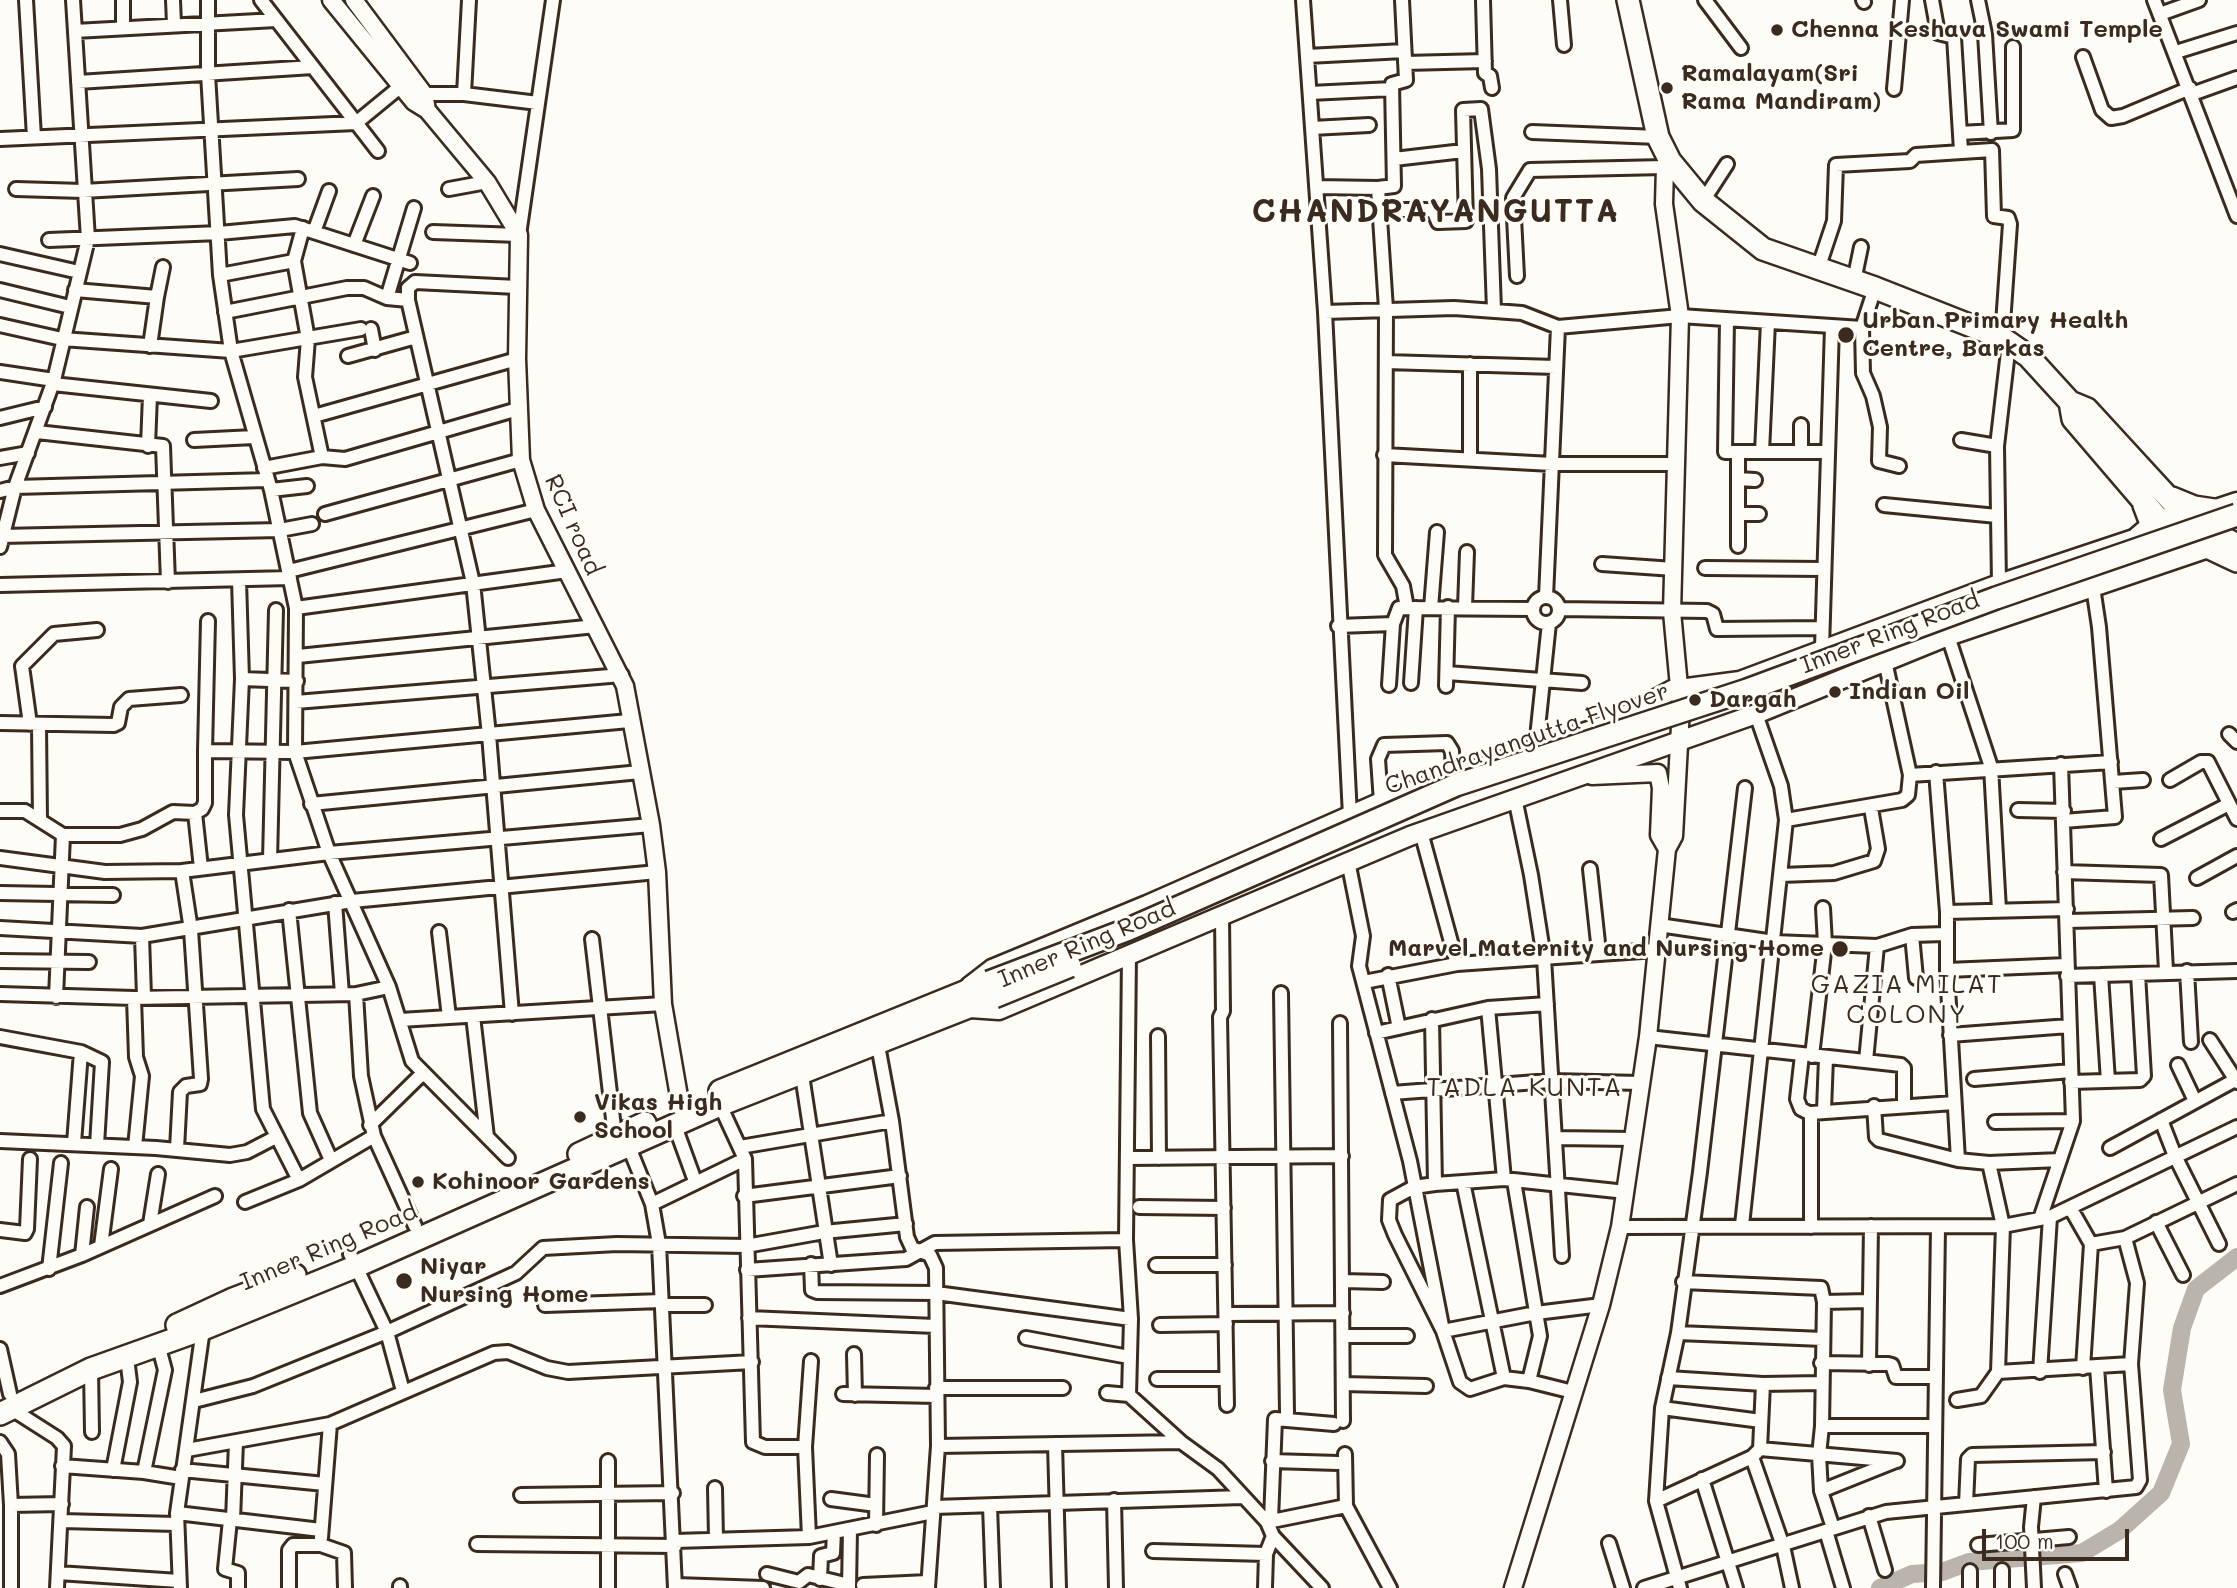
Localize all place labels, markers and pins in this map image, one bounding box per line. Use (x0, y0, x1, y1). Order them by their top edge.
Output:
place label: Chenna Keshava Swami Temple (1791, 16, 2163, 44)
marker: Chenna Keshava Swami Temple (1769, 22, 1785, 38)
place label: Ramalayam(Sri Rama Mandiram) (1681, 60, 1881, 116)
marker: Ramalayam(Sri Rama Mandiram) (1659, 80, 1675, 96)
place label: Urban Primary Health Centre, Barkas (1862, 307, 2128, 363)
marker: Urban Primary Health Centre, Barkas (1836, 325, 1856, 345)
place label: Indian Oil (1849, 678, 1970, 706)
marker: Indian Oil (1827, 684, 1843, 700)
place label: Dargah (1709, 686, 1796, 714)
marker: Dargah (1687, 692, 1703, 708)
place label: Marvel Maternity and Nursing Home (1388, 935, 1824, 963)
marker: Marvel Maternity and Nursing Home (1830, 939, 1850, 959)
place label: Vikas High School (594, 1089, 722, 1145)
marker: Vikas High School (572, 1109, 588, 1125)
place label: Kohinoor Gardens (432, 1168, 650, 1196)
marker: Kohinoor Gardens (410, 1174, 426, 1190)
place label: Niyar Nursing Home (420, 1253, 589, 1309)
marker: Niyar Nursing Home (394, 1271, 414, 1291)

